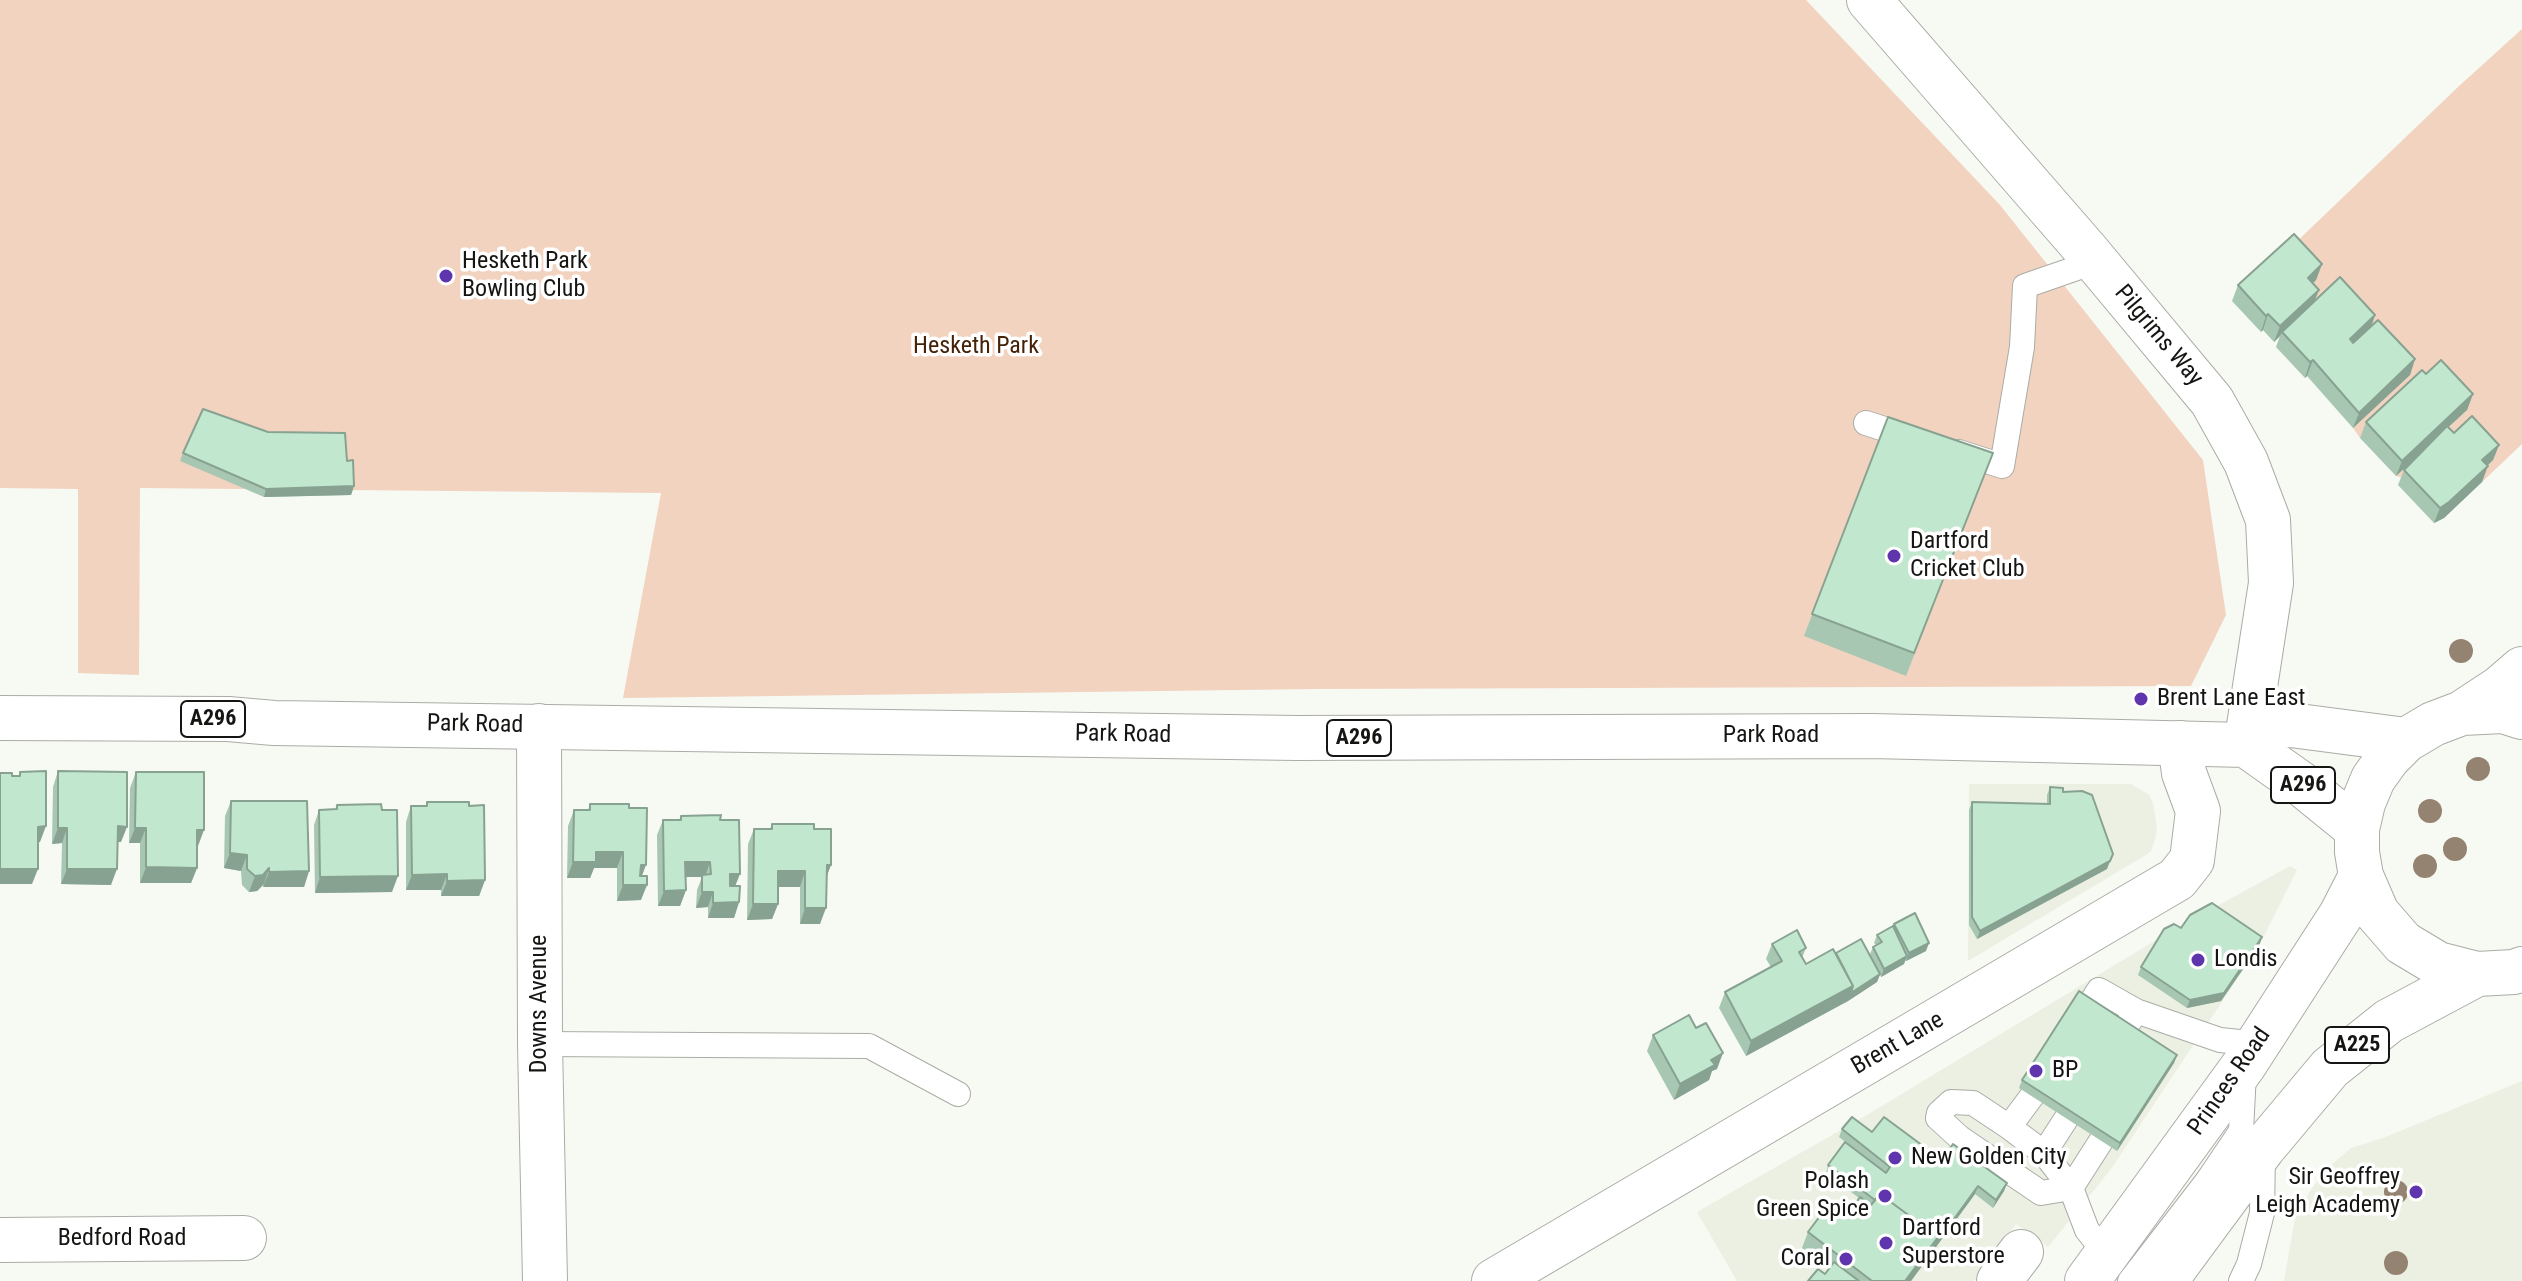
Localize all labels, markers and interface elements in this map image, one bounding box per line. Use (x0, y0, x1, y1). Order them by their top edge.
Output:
place label: Hesketh Park Bowling Club (462, 248, 588, 304)
marker: Hesketh Park Bowling Club (437, 267, 455, 285)
street label: Pilgrims Way (2108, 280, 2208, 392)
park label: Hesketh Park (913, 333, 1039, 361)
place label: Dartford Cricket Club (1910, 528, 2025, 584)
marker: Dartford Cricket Club (1885, 547, 1903, 565)
place label: Brent Lane East (2157, 685, 2305, 713)
marker: Brent Lane East (2132, 690, 2150, 708)
road number: A296 (181, 701, 245, 737)
street label: Park Road (427, 710, 523, 740)
street label: Park Road (1075, 720, 1171, 750)
road number: A296 (1327, 720, 1391, 756)
street label: Park Road (1723, 722, 1819, 750)
road number: A296 (2271, 767, 2335, 803)
street label: Downs Avenue (526, 935, 554, 1073)
place label: Londis (2214, 946, 2277, 974)
marker: Londis (2189, 951, 2207, 969)
street label: Brent Lane (1847, 1006, 1949, 1082)
street label: Princes Road (2182, 1023, 2278, 1141)
road number: A225 (2325, 1027, 2389, 1063)
place label: BP (2052, 1057, 2078, 1085)
marker: BP (2027, 1062, 2045, 1080)
place label: New Golden City (1911, 1144, 2066, 1172)
marker: New Golden City (1886, 1149, 1904, 1167)
place label: Sir Geoffrey Leigh Academy (2255, 1164, 2400, 1220)
place label: Polash Green Spice (1756, 1168, 1869, 1224)
marker: Sir Geoffrey Leigh Academy (2407, 1183, 2425, 1201)
marker: Polash Green Spice (1876, 1187, 1894, 1205)
place label: Dartford Superstore (1902, 1215, 2005, 1271)
street label: Bedford Road (58, 1225, 186, 1253)
marker: Dartford Superstore (1877, 1234, 1895, 1252)
place label: Coral (1780, 1245, 1830, 1273)
marker: Coral (1837, 1250, 1855, 1268)

